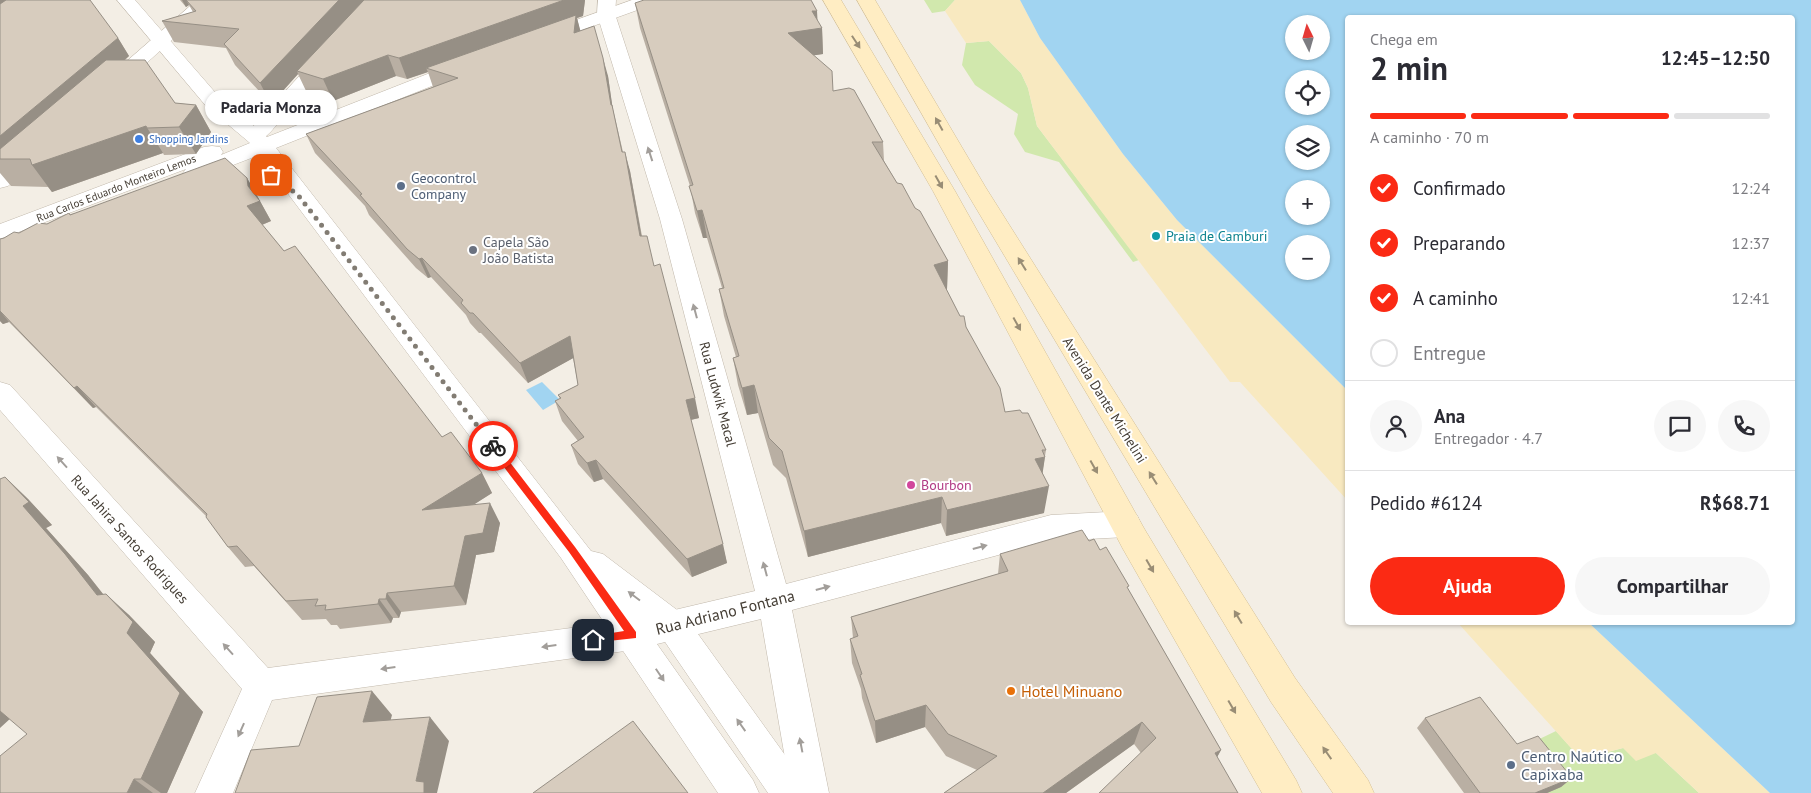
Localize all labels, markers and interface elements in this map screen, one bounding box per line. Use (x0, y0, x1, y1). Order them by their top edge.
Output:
north arrow (1285, 15, 1330, 60)
map controls (1285, 15, 1330, 280)
text: Chega em (1370, 29, 1438, 49)
one-way arrow (852, 35, 861, 49)
text: 12:45–12:50 (1661, 46, 1770, 70)
text: 2 min (1370, 47, 1448, 89)
button: locate (1285, 70, 1330, 115)
callout: Padaria Monza (205, 90, 337, 125)
text: Padaria Monza (221, 97, 321, 117)
one-way arrow (935, 117, 944, 131)
button: layers (1285, 125, 1330, 170)
text: A caminho · 70 m (1370, 127, 1489, 147)
place label: Shopping Jardins (149, 132, 229, 146)
marker: Shopping Jardins (133, 133, 145, 145)
one-way arrow (646, 147, 654, 162)
street label: Rua Carlos Eduardo Monteiro Lemos (34, 151, 198, 225)
pin (250, 154, 292, 196)
icon: bag (257, 161, 285, 189)
place label: Geocontrol Company (411, 169, 476, 203)
one-way arrow (935, 174, 943, 189)
icon: check (1370, 174, 1398, 202)
text: Confirmado (1413, 176, 1506, 200)
text: 12:24 (1732, 178, 1770, 198)
marker: Geocontrol Company (395, 180, 407, 192)
button: + (1285, 180, 1330, 225)
place label: Praia de Camburi (1166, 227, 1268, 245)
icon: check (1370, 229, 1398, 257)
marker: Praia de Camburi (1150, 230, 1162, 242)
text: Preparando (1413, 231, 1505, 255)
place label: Capela São João Batista (482, 233, 554, 267)
text: 12:37 (1732, 233, 1770, 253)
button: − (1285, 235, 1330, 280)
marker: Capela São João Batista (467, 244, 479, 256)
one-way arrow (1017, 257, 1026, 271)
icon: check (1370, 284, 1398, 312)
text: A caminho (1413, 286, 1498, 310)
text: 12:41 (1732, 288, 1770, 308)
one-way arrow (691, 303, 699, 318)
one-way arrow (1012, 318, 1021, 331)
street label: Avenida Dante Michelini (1059, 334, 1151, 466)
street label: Rua Ludwik Macal (695, 340, 741, 448)
text: Entregue (1413, 341, 1486, 365)
button: person (1370, 400, 1422, 452)
button: chat (1654, 400, 1706, 452)
button: phone (1718, 400, 1770, 452)
text: Ana (1434, 404, 1465, 428)
courier (468, 421, 518, 471)
text: Entregador · 4.7 (1434, 428, 1543, 448)
icon: bike (479, 432, 507, 460)
one-way arrow (56, 456, 68, 468)
one-way arrow (1090, 460, 1098, 475)
street label: Rua Jahira Santos Rodrigues (67, 471, 193, 607)
one-way arrow (1149, 472, 1158, 485)
place label: Bourbon (921, 476, 972, 494)
marker: Bourbon (905, 479, 917, 491)
text: Pedido #6124 (1370, 491, 1482, 515)
text: R$68.71 (1700, 491, 1770, 515)
one-way arrow (972, 543, 987, 551)
button: Ajuda (1370, 557, 1565, 615)
button: Compartilhar (1575, 557, 1770, 615)
one-way arrow (1146, 560, 1155, 573)
one-way arrow (761, 561, 769, 576)
one-way arrow (815, 584, 830, 592)
street label: Rua Adriano Fontana (653, 585, 797, 639)
one-way arrow (628, 591, 641, 602)
one-way arrow (1234, 611, 1243, 624)
pin (572, 619, 614, 661)
icon: home (579, 626, 607, 654)
one-way arrow (541, 642, 557, 650)
one-way arrow (222, 643, 234, 655)
one-way arrow (380, 664, 396, 672)
one-way arrow (655, 668, 665, 682)
place label: Hotel Minuano (1021, 681, 1122, 701)
marker: Hotel Minuano (1005, 685, 1017, 697)
one-way arrow (1228, 700, 1237, 713)
one-way arrow (736, 718, 746, 732)
one-way arrow (237, 723, 245, 737)
one-way arrow (797, 737, 805, 753)
one-way arrow (1322, 746, 1332, 760)
place label: Centro Naútico Capixaba (1521, 746, 1623, 784)
marker: Centro Naútico Capixaba (1505, 759, 1517, 771)

